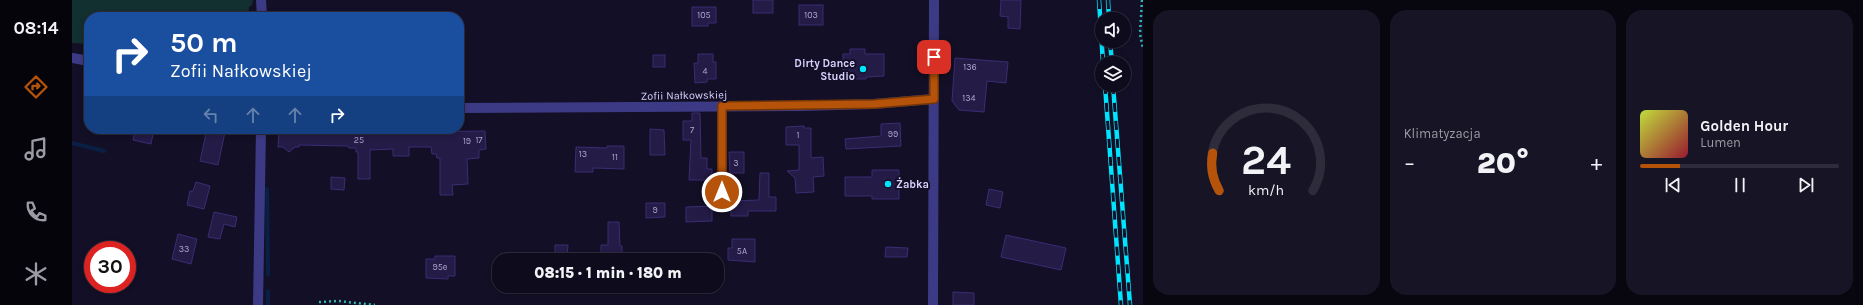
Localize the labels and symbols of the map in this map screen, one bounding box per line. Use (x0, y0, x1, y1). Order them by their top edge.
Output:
house number: 105 (697, 10, 711, 20)
house number: 103 (804, 10, 818, 20)
pin (917, 40, 951, 74)
place label: Dirty Dance Studio (794, 57, 855, 83)
house number: 136 (963, 62, 977, 72)
marker: Dirty Dance Studio (858, 64, 868, 74)
house number: 4 (702, 66, 708, 76)
street label: Zofii Nałkowskiej (641, 88, 727, 103)
house number: 134 (962, 93, 976, 103)
house number: 7 (690, 125, 695, 135)
house number: 99 (888, 129, 898, 139)
house number: 1 (797, 130, 800, 140)
house number: 25 (354, 135, 364, 145)
house number: 17 (475, 135, 483, 145)
house number: 19 (463, 136, 471, 146)
house number: 13 (579, 149, 587, 159)
house number: 11 (612, 152, 618, 162)
house number: 3 (733, 158, 739, 168)
position arrow (701, 171, 743, 213)
place label: Żabka (896, 177, 929, 191)
marker: Żabka (883, 179, 893, 189)
house number: 9 (652, 205, 658, 215)
speed limit sign: 30 (84, 241, 136, 293)
house number: 33 (179, 244, 189, 254)
house number: 5A (737, 246, 747, 256)
house number: 95e (433, 262, 448, 272)

